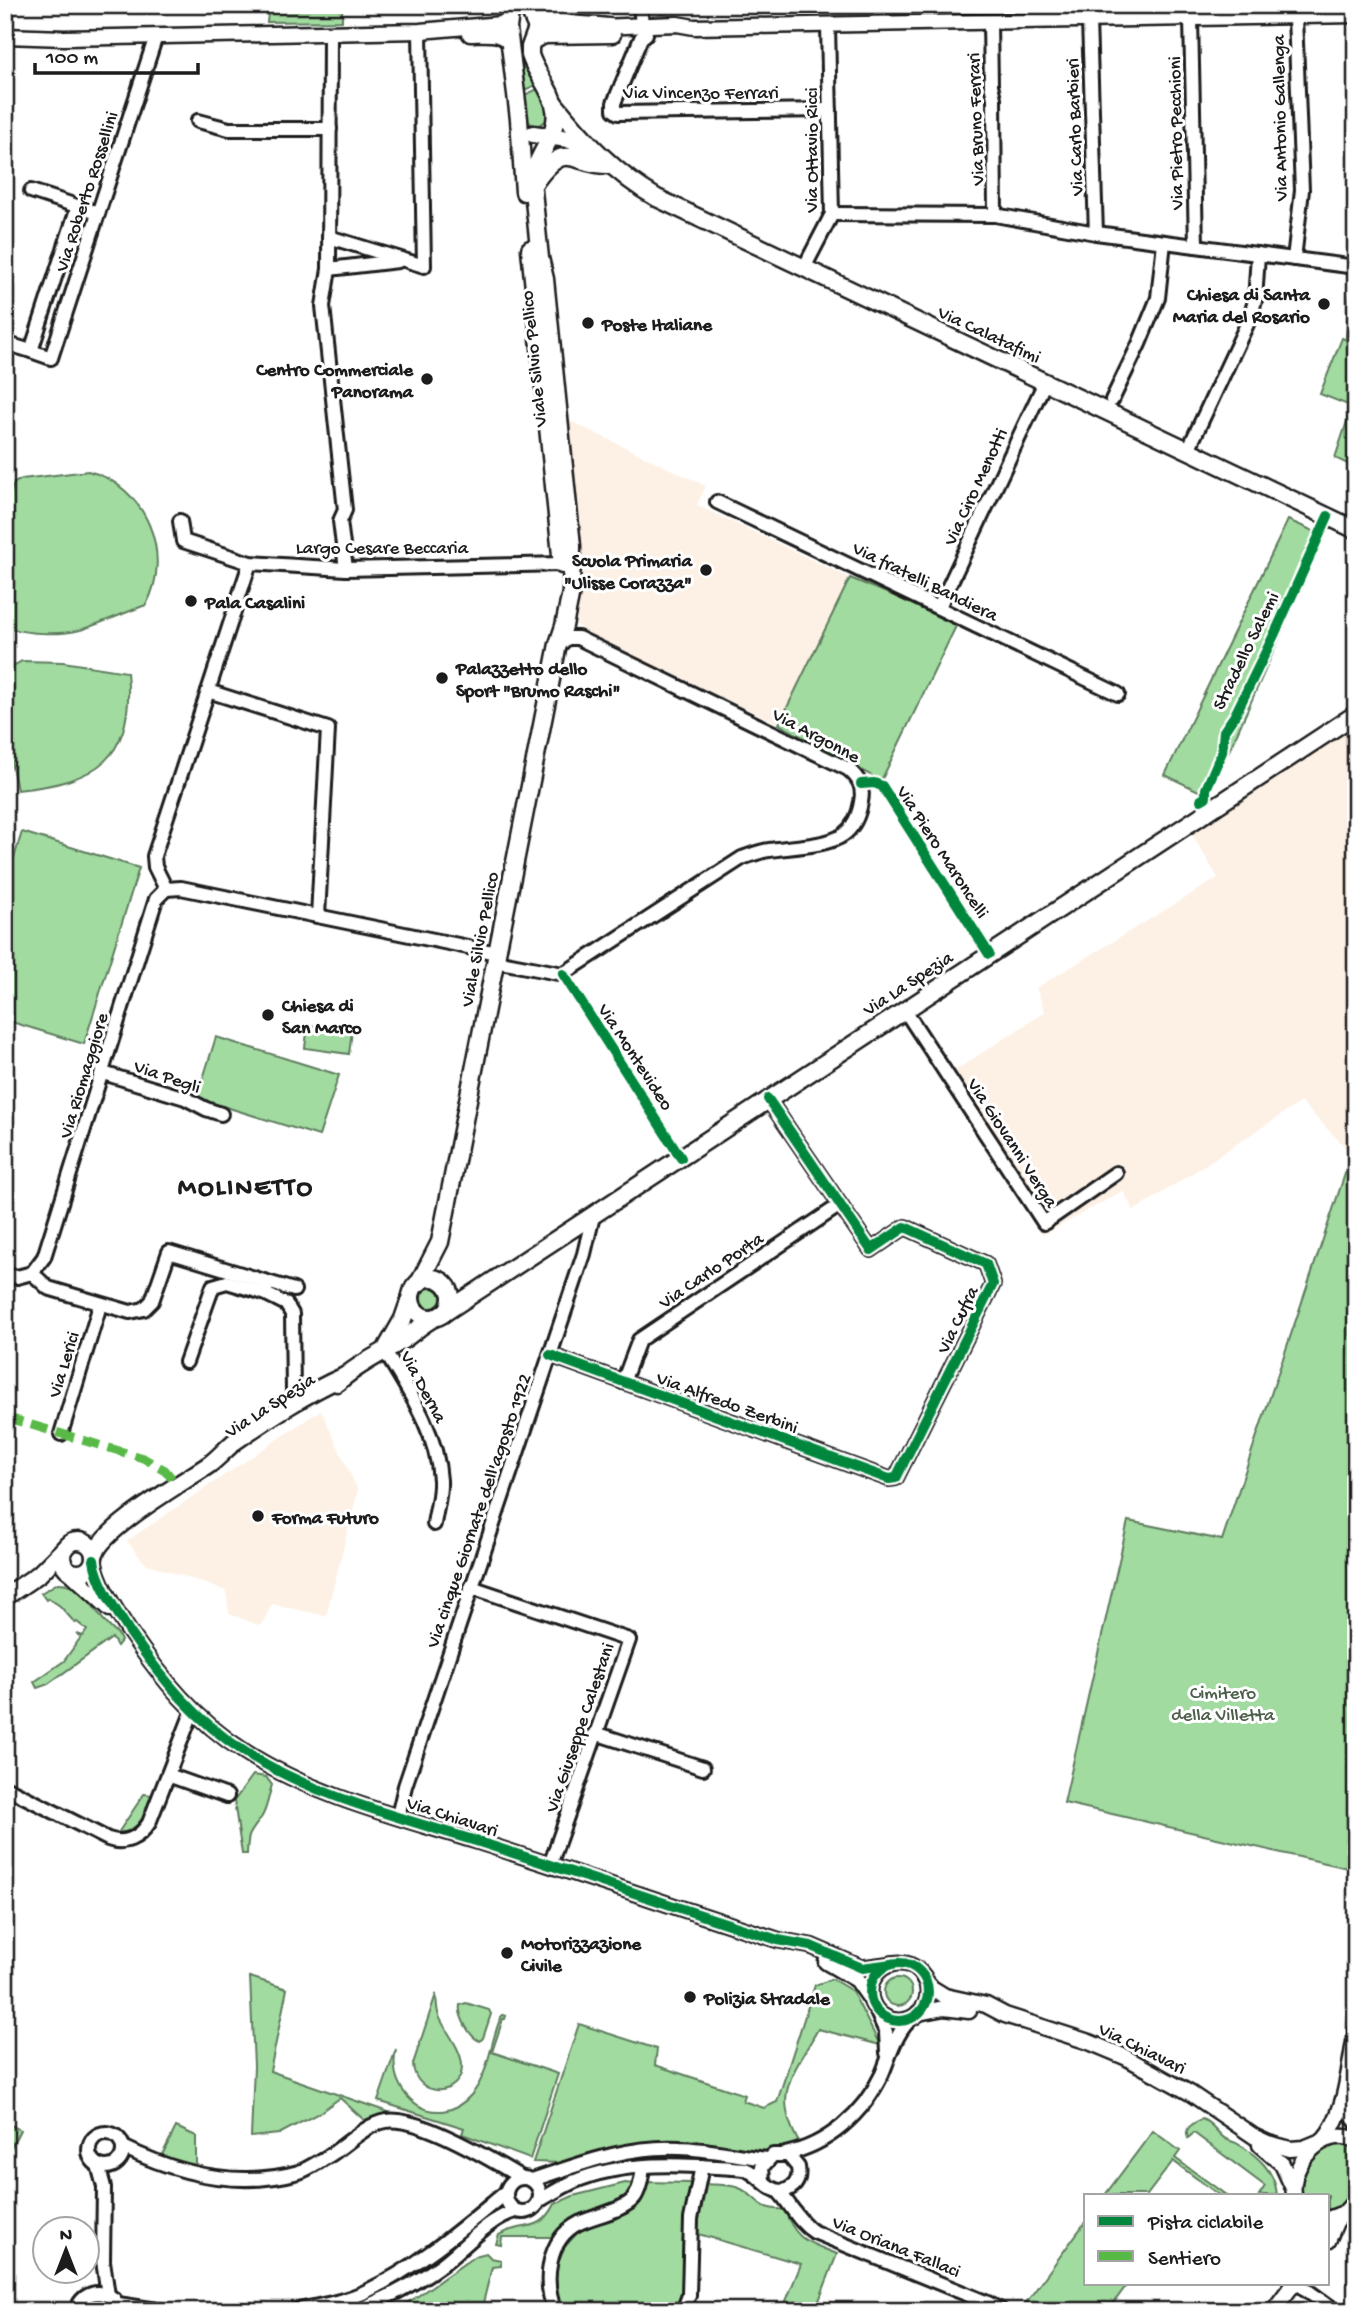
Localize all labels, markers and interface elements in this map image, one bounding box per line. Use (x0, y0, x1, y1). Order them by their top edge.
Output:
scale bar (35, 32, 198, 76)
street label: Via Antonio Gallenga (1269, 33, 1294, 202)
text: 100 m (45, 47, 98, 72)
street label: Via Bruno Ferrari (964, 52, 991, 187)
street label: Via Pietro Pecchioni (1165, 56, 1190, 211)
street label: Via Carlo Barbieri (1063, 58, 1090, 197)
street label: Via Vincenzo Ferrari (622, 83, 779, 106)
street label: Via Ottavio Ricci (802, 87, 825, 214)
street label: Via Roberto Rossellini (51, 109, 125, 276)
place label: Chiesa di Santa Maria del Rosario (1173, 285, 1311, 330)
street label: Viale Silvio Pellico (517, 289, 554, 429)
marker: Chiesa di Santa Maria del Rosario (1316, 296, 1332, 312)
street label: Via Calatafimi (932, 302, 1044, 370)
marker: Poste Italiane (580, 315, 596, 331)
place label: Poste Italiane (601, 315, 713, 338)
place label: Centro Commerciale Panorama (255, 360, 414, 405)
marker: Centro Commerciale Panorama (419, 371, 435, 387)
street label: Via Ciro Menotti (940, 425, 1014, 551)
street label: Largo Cesare Beccaria (296, 538, 470, 561)
street label: Via fratelli Bandiera (847, 538, 1002, 629)
place label: Scuola Primaria "Ulisse Corazza" (564, 551, 693, 596)
marker: Scuola Primaria "Ulisse Corazza" (698, 562, 714, 578)
street label: Stradello Salemi (1209, 589, 1286, 714)
marker: Pala Casalini (183, 593, 199, 609)
place label: Pala Casalini (204, 593, 305, 616)
place label: Palazzetto dello Sport "Brumo Raschi" (455, 659, 620, 704)
marker: Palazzetto dello Sport "Brumo Raschi" (434, 670, 450, 686)
street label: Via Argonne (767, 704, 863, 770)
street label: Via Piero Maroncelli (889, 782, 992, 923)
street label: Viale Silvio Pellico (457, 870, 506, 1010)
street label: Via La Spezia (859, 947, 959, 1023)
place label: Chiesa di San Marco (281, 996, 362, 1041)
street label: Via Montevideo (590, 999, 677, 1116)
marker: Chiesa di San Marco (260, 1007, 276, 1023)
street label: Via Riomaggiore (55, 1010, 115, 1142)
street label: Via Pegli (129, 1056, 203, 1100)
street label: Via Giovanni Verga (960, 1074, 1062, 1214)
district label: MOLINETTO (178, 1174, 314, 1205)
street label: Via Carlo Porta (654, 1228, 770, 1316)
street label: Via Cufra (933, 1282, 986, 1359)
street label: Via Lerici (44, 1329, 86, 1402)
street label: Via Derna (393, 1347, 451, 1429)
street label: Via Alfredo Zerbini (652, 1368, 801, 1441)
street label: Via La Spezia (221, 1369, 321, 1445)
street label: Via cinque Giornate dell'agosto 1922 (422, 1371, 538, 1652)
marker: Forma Futuro (250, 1508, 266, 1524)
place label: Forma Futuro (271, 1508, 379, 1531)
street label: Via Giuseppe Calestani (541, 1640, 621, 1817)
park label: Cimitero della Villetta (1171, 1683, 1276, 1728)
street label: Via Chiavari (402, 1792, 500, 1844)
place label: Motorizzazione Civile (520, 1934, 642, 1979)
marker: Motorizzazione Civile (499, 1945, 515, 1961)
marker: Polizia Stradale (682, 1989, 698, 2005)
place label: Polizia Stradale (703, 1989, 831, 2012)
street label: Via Chiavari (1093, 2019, 1189, 2081)
legend (1084, 2194, 1330, 2284)
street label: Via Oriana Fallaci (827, 2212, 963, 2284)
text: Pista ciclabile (1147, 2212, 1264, 2237)
north arrow (32, 2214, 102, 2284)
text: N (60, 2225, 72, 2248)
text: Sentiero (1148, 2248, 1221, 2273)

